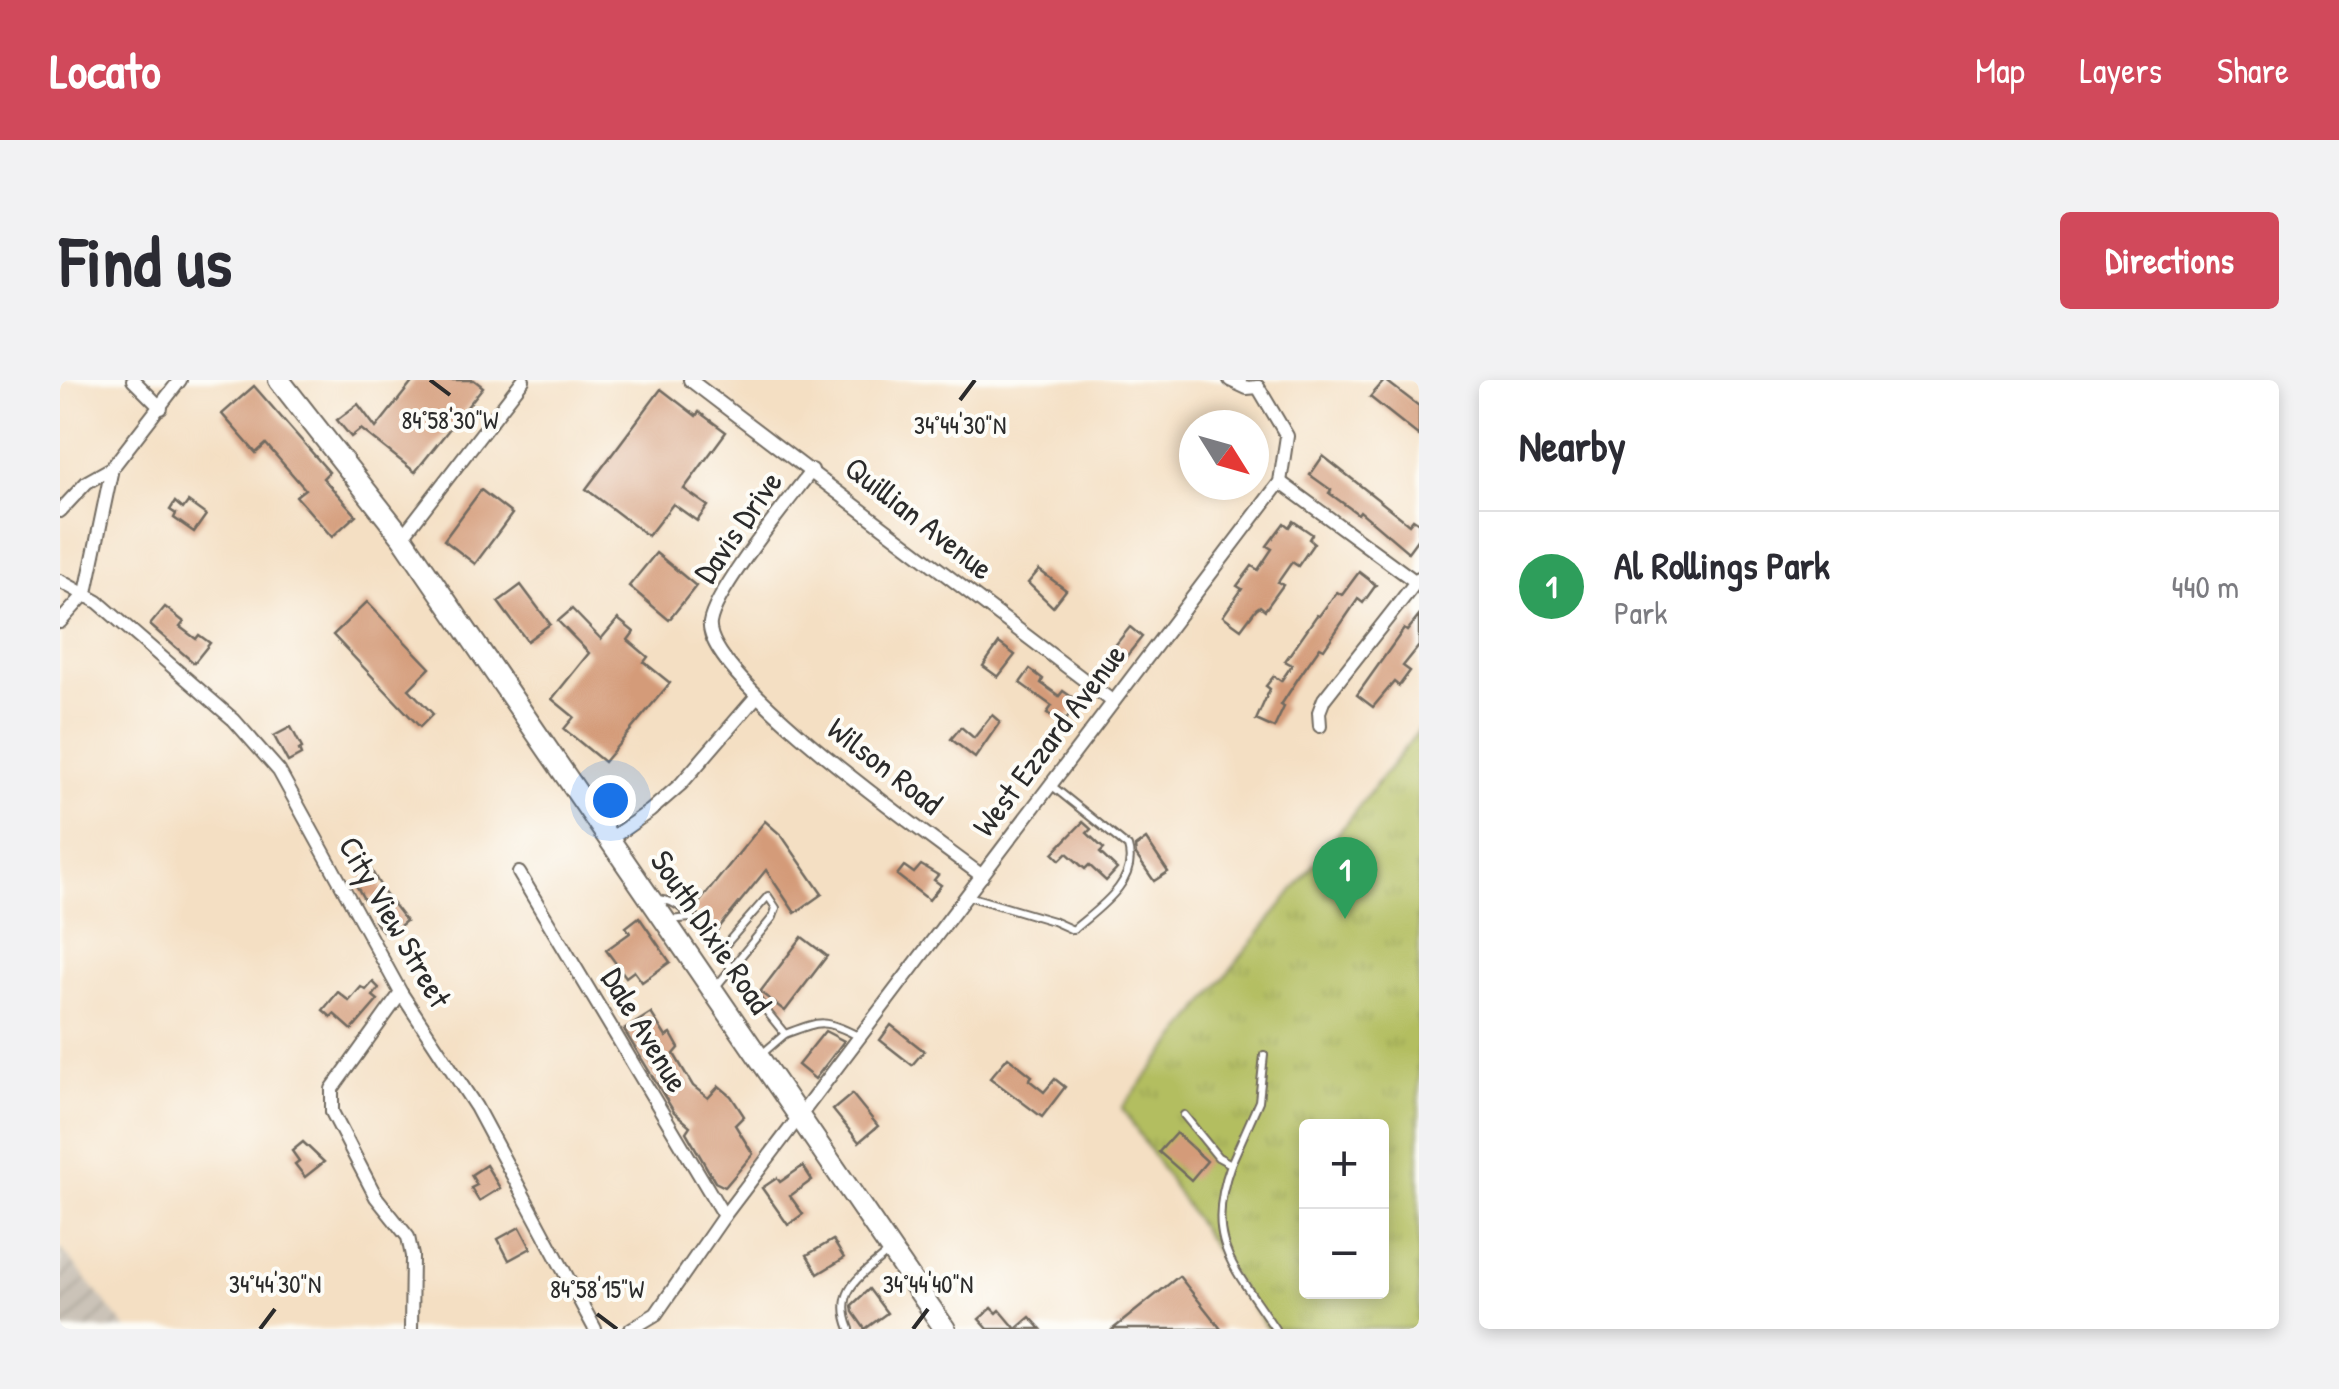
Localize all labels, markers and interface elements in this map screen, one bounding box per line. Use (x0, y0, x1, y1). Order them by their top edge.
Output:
text: Locato (50, 38, 161, 103)
text: Map (1975, 47, 2025, 94)
text: Layers (2080, 47, 2162, 94)
text: Share (2217, 47, 2289, 94)
button: Directions (2060, 212, 2279, 309)
text: Find us (60, 213, 232, 308)
text: 84°58'30"W (402, 403, 499, 437)
text: 34°44'30"N (914, 408, 1006, 442)
north arrow (1179, 410, 1269, 500)
text: Nearby (1519, 417, 1626, 474)
street label: Quillian Avenue (836, 446, 1003, 589)
street label: Davis Drive (683, 462, 792, 591)
text: Al Rollings Park (1614, 539, 1830, 591)
text: 1 (1546, 565, 1557, 608)
text: 440 m (2172, 565, 2239, 608)
text: Park (1614, 591, 1668, 634)
street label: West Ezzard Avenue (962, 634, 1135, 845)
street label: Wilson Road (819, 707, 952, 824)
your location (585, 775, 636, 826)
street label: City View Street (329, 828, 462, 1016)
pin: 1 (1312, 836, 1378, 919)
street label: South Dixie Road (641, 842, 782, 1022)
street label: Dale Avenue (592, 960, 699, 1100)
map controls (1299, 1119, 1389, 1299)
button: + (1299, 1119, 1389, 1209)
button: − (1299, 1209, 1389, 1299)
text: 34°44'30"N (229, 1267, 321, 1301)
text: 34°44'40"N (883, 1267, 973, 1301)
text: 84°58'15"W (550, 1272, 645, 1306)

